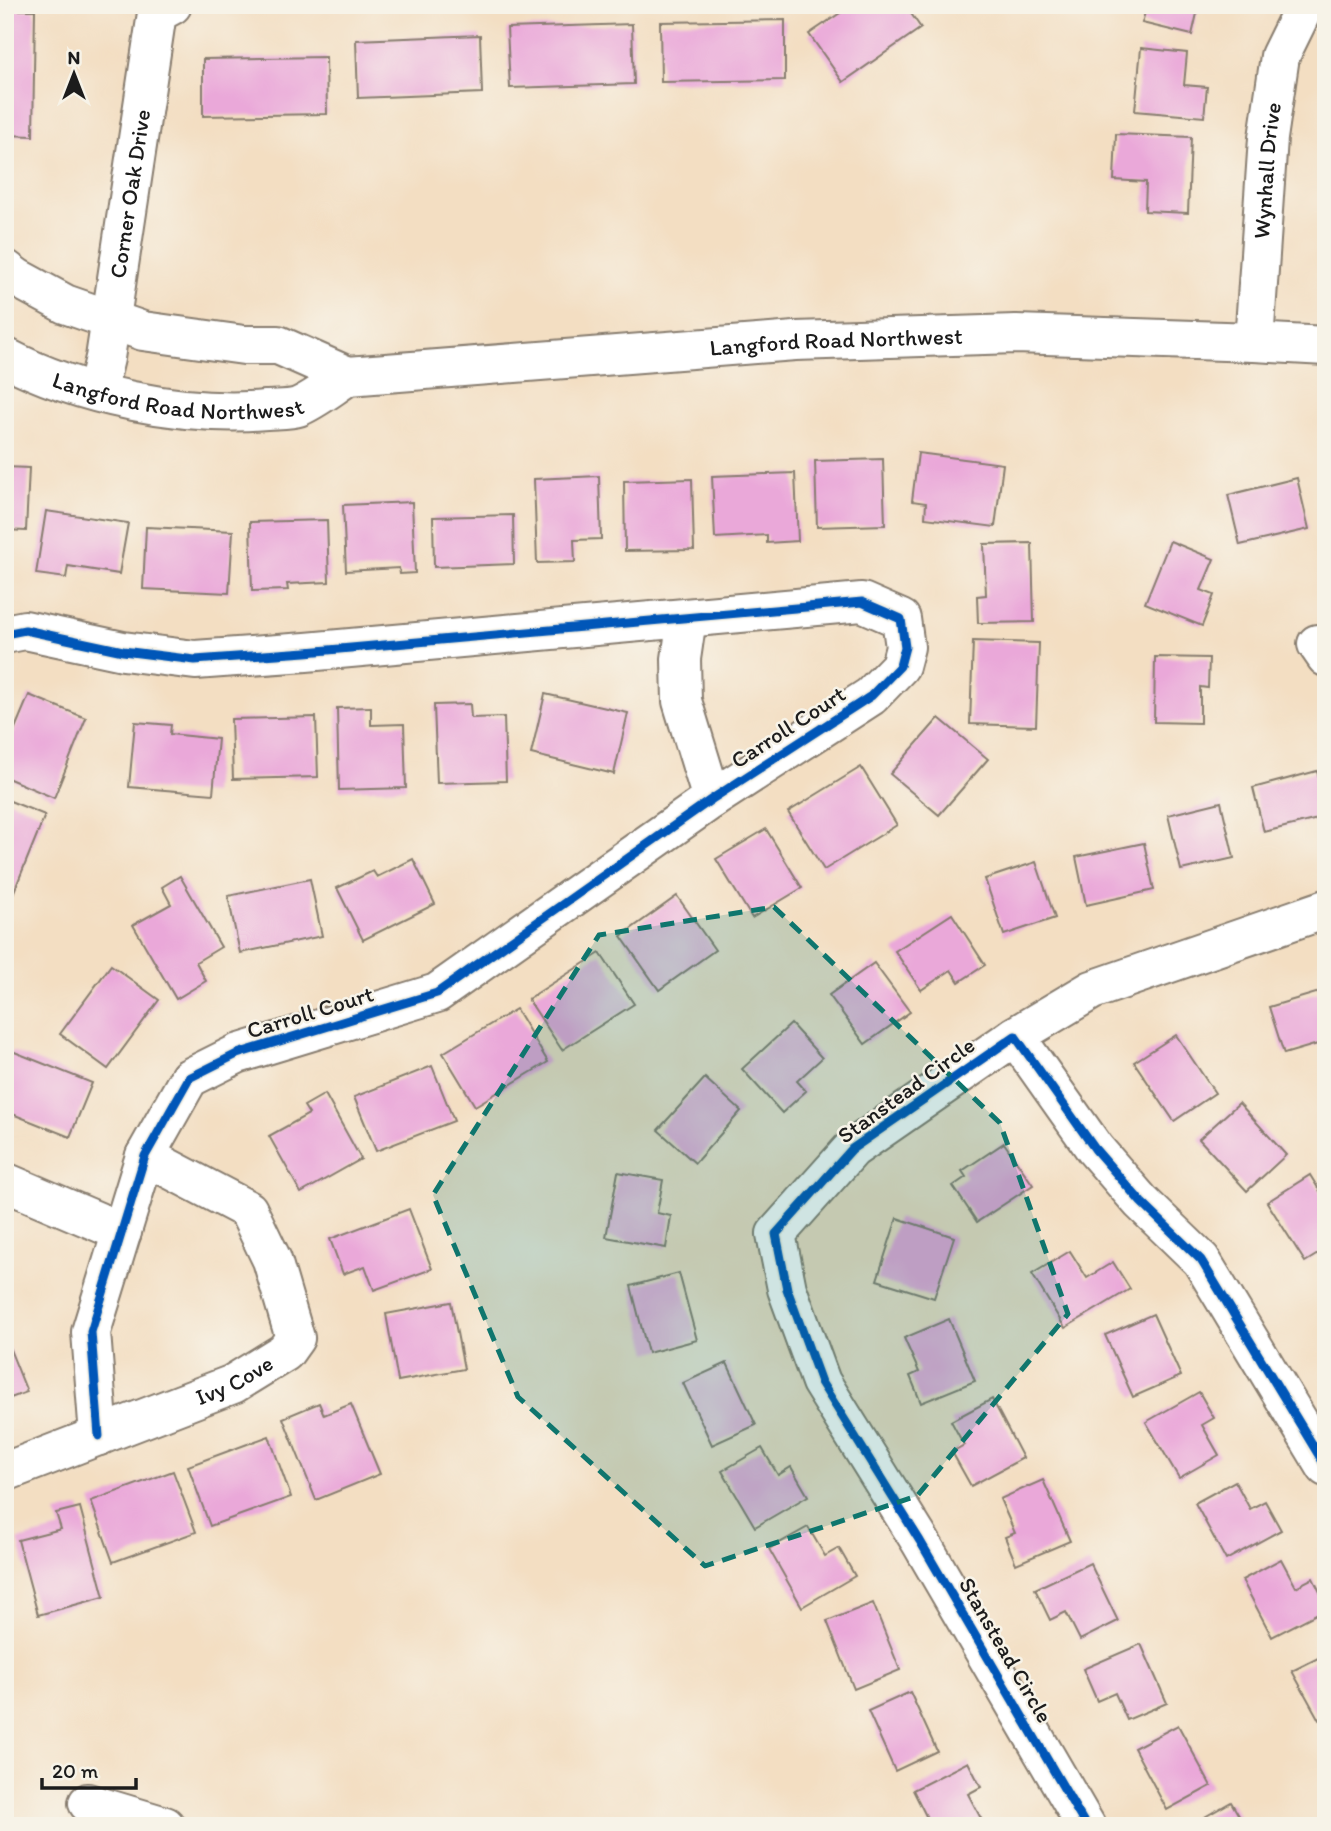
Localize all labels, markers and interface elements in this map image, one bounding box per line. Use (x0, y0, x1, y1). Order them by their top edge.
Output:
north arrow (38, 38, 108, 108)
text: N (68, 46, 80, 69)
street label: Wynhall Drive (1247, 100, 1287, 240)
street label: Corner Oak Drive (103, 107, 156, 280)
street label: Langford Road Northwest (708, 322, 963, 362)
street label: Langford Road Northwest (49, 365, 308, 425)
street label: Carroll Court (725, 679, 851, 774)
street label: Carroll Court (243, 979, 377, 1045)
street label: Stanstead Circle (832, 1031, 980, 1149)
street label: Ivy Cove (191, 1349, 278, 1411)
street label: Stanstead Circle (953, 1572, 1059, 1728)
scale bar (42, 1747, 136, 1791)
text: 20 m (52, 1758, 99, 1783)

